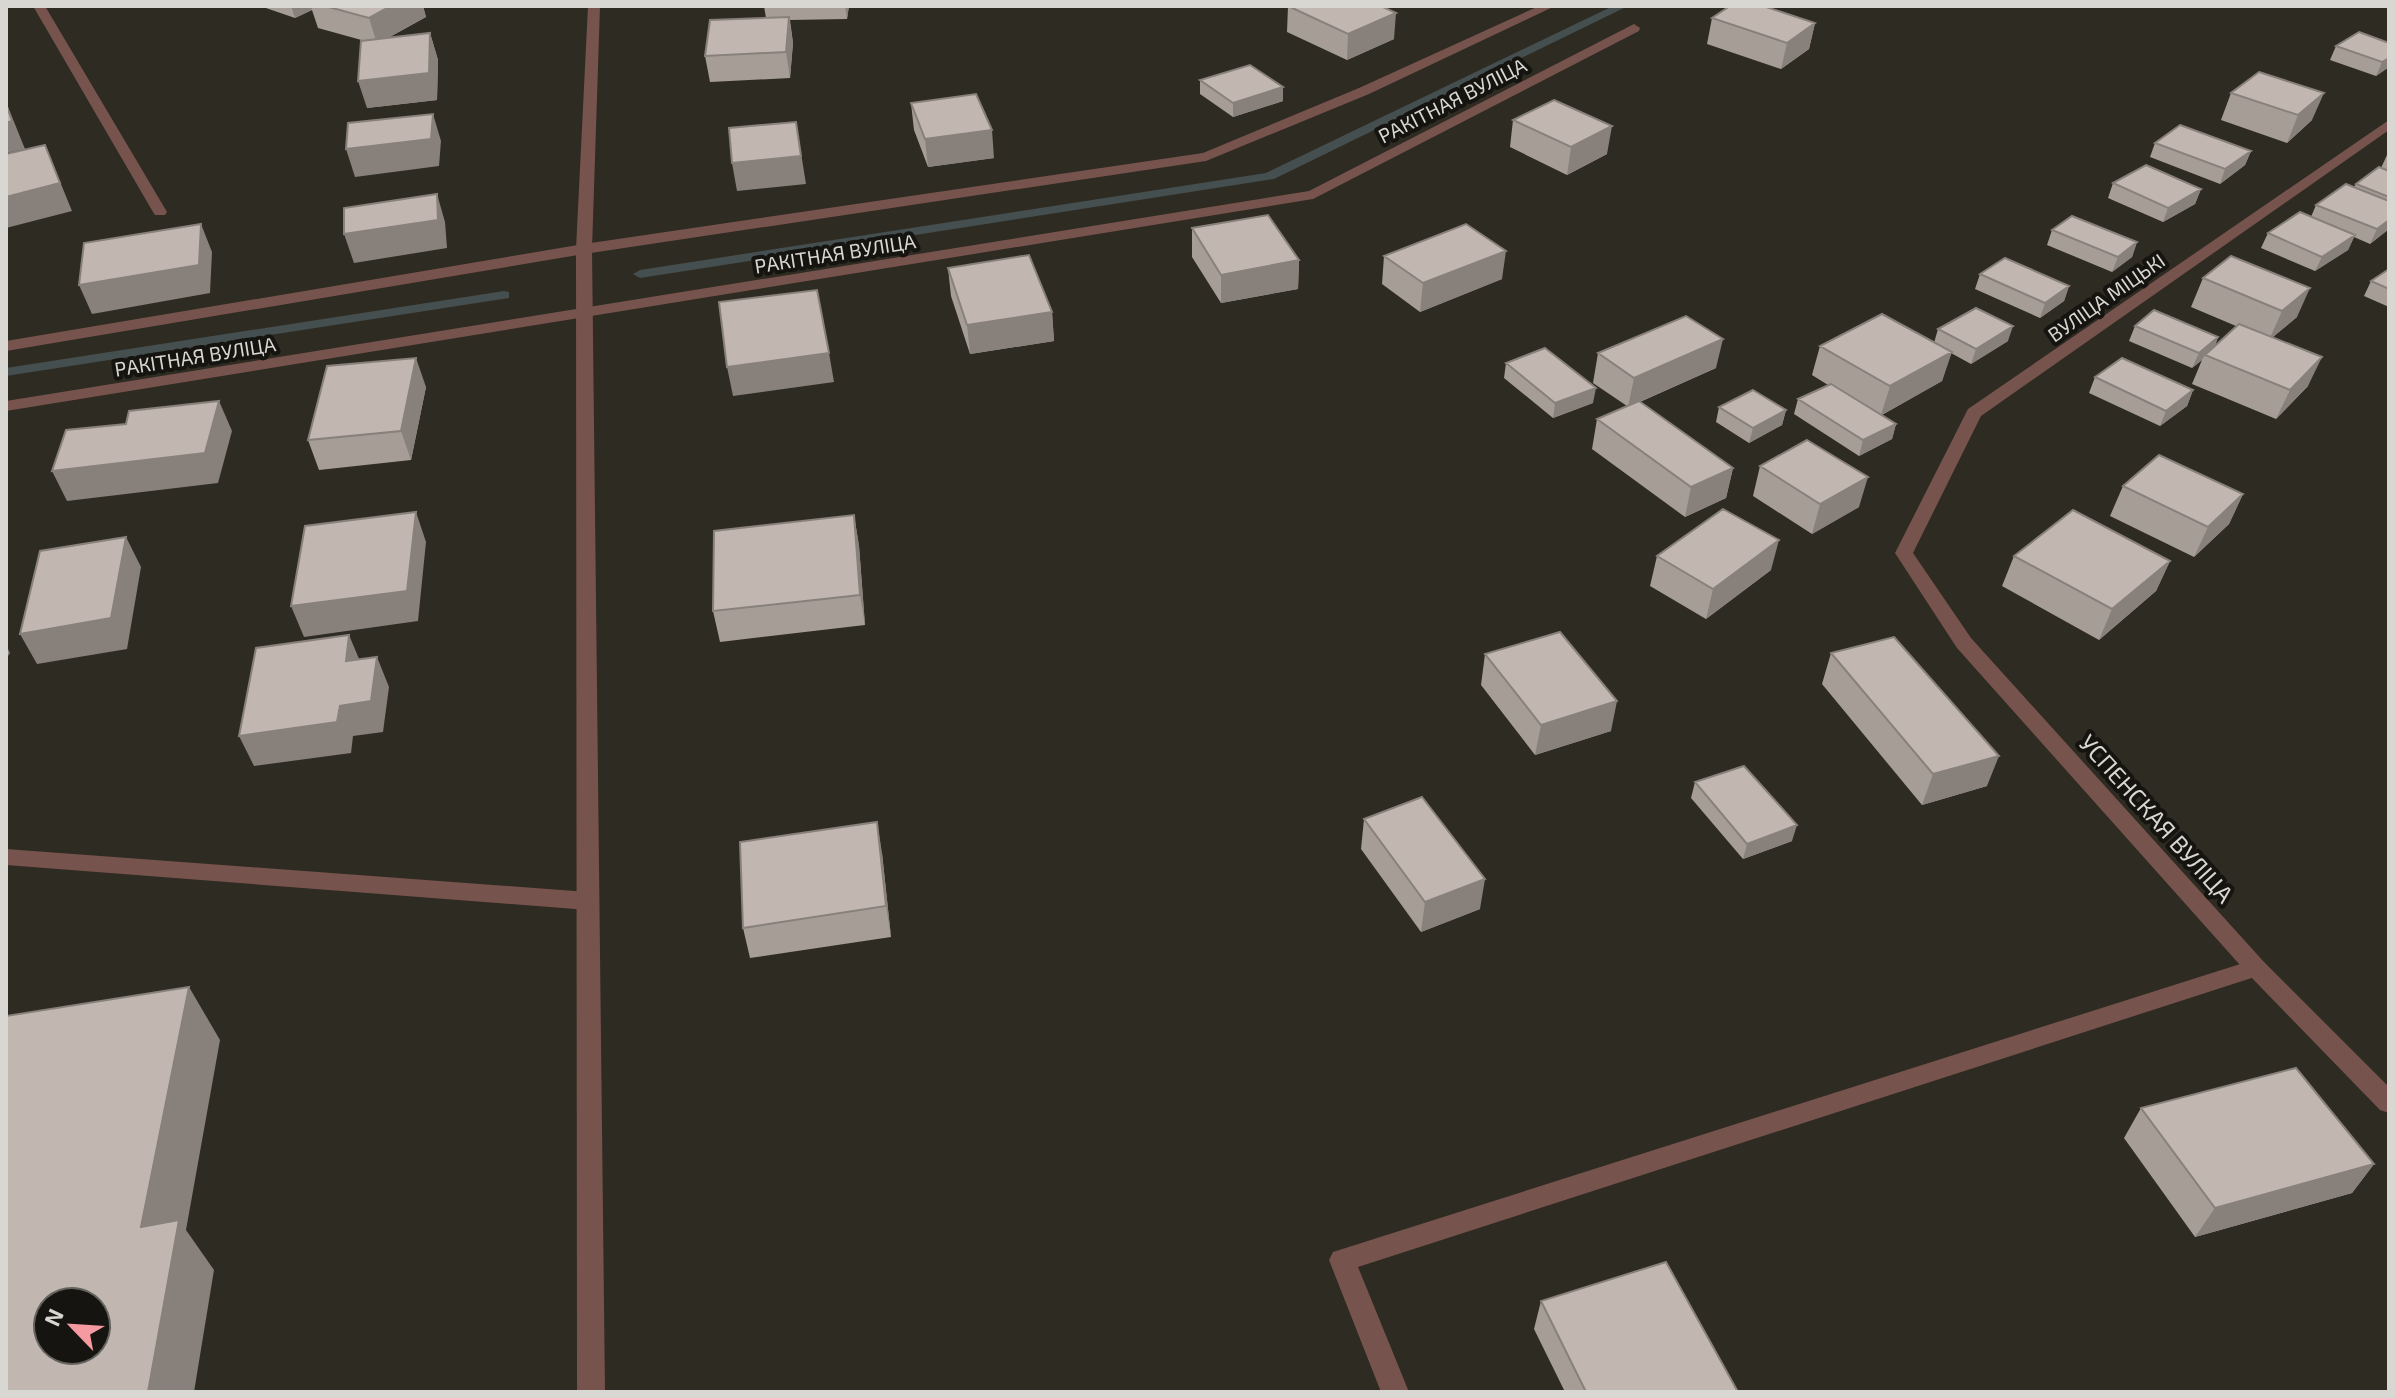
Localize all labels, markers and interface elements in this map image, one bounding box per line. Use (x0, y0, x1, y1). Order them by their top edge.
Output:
street label: РАКІТНАЯ ВУЛІЦА (1374, 52, 1531, 148)
street label: РАКІТНАЯ ВУЛІЦА (753, 228, 918, 278)
street label: ВУЛІЦА МІЦЬКІ (2043, 248, 2169, 346)
street label: РАКІТНАЯ ВУЛІЦА (113, 331, 278, 381)
street label: УСПЕНСКАЯ ВУЛІЦА (2074, 728, 2240, 908)
north arrow (32, 1286, 112, 1366)
text: N (38, 1304, 68, 1330)

